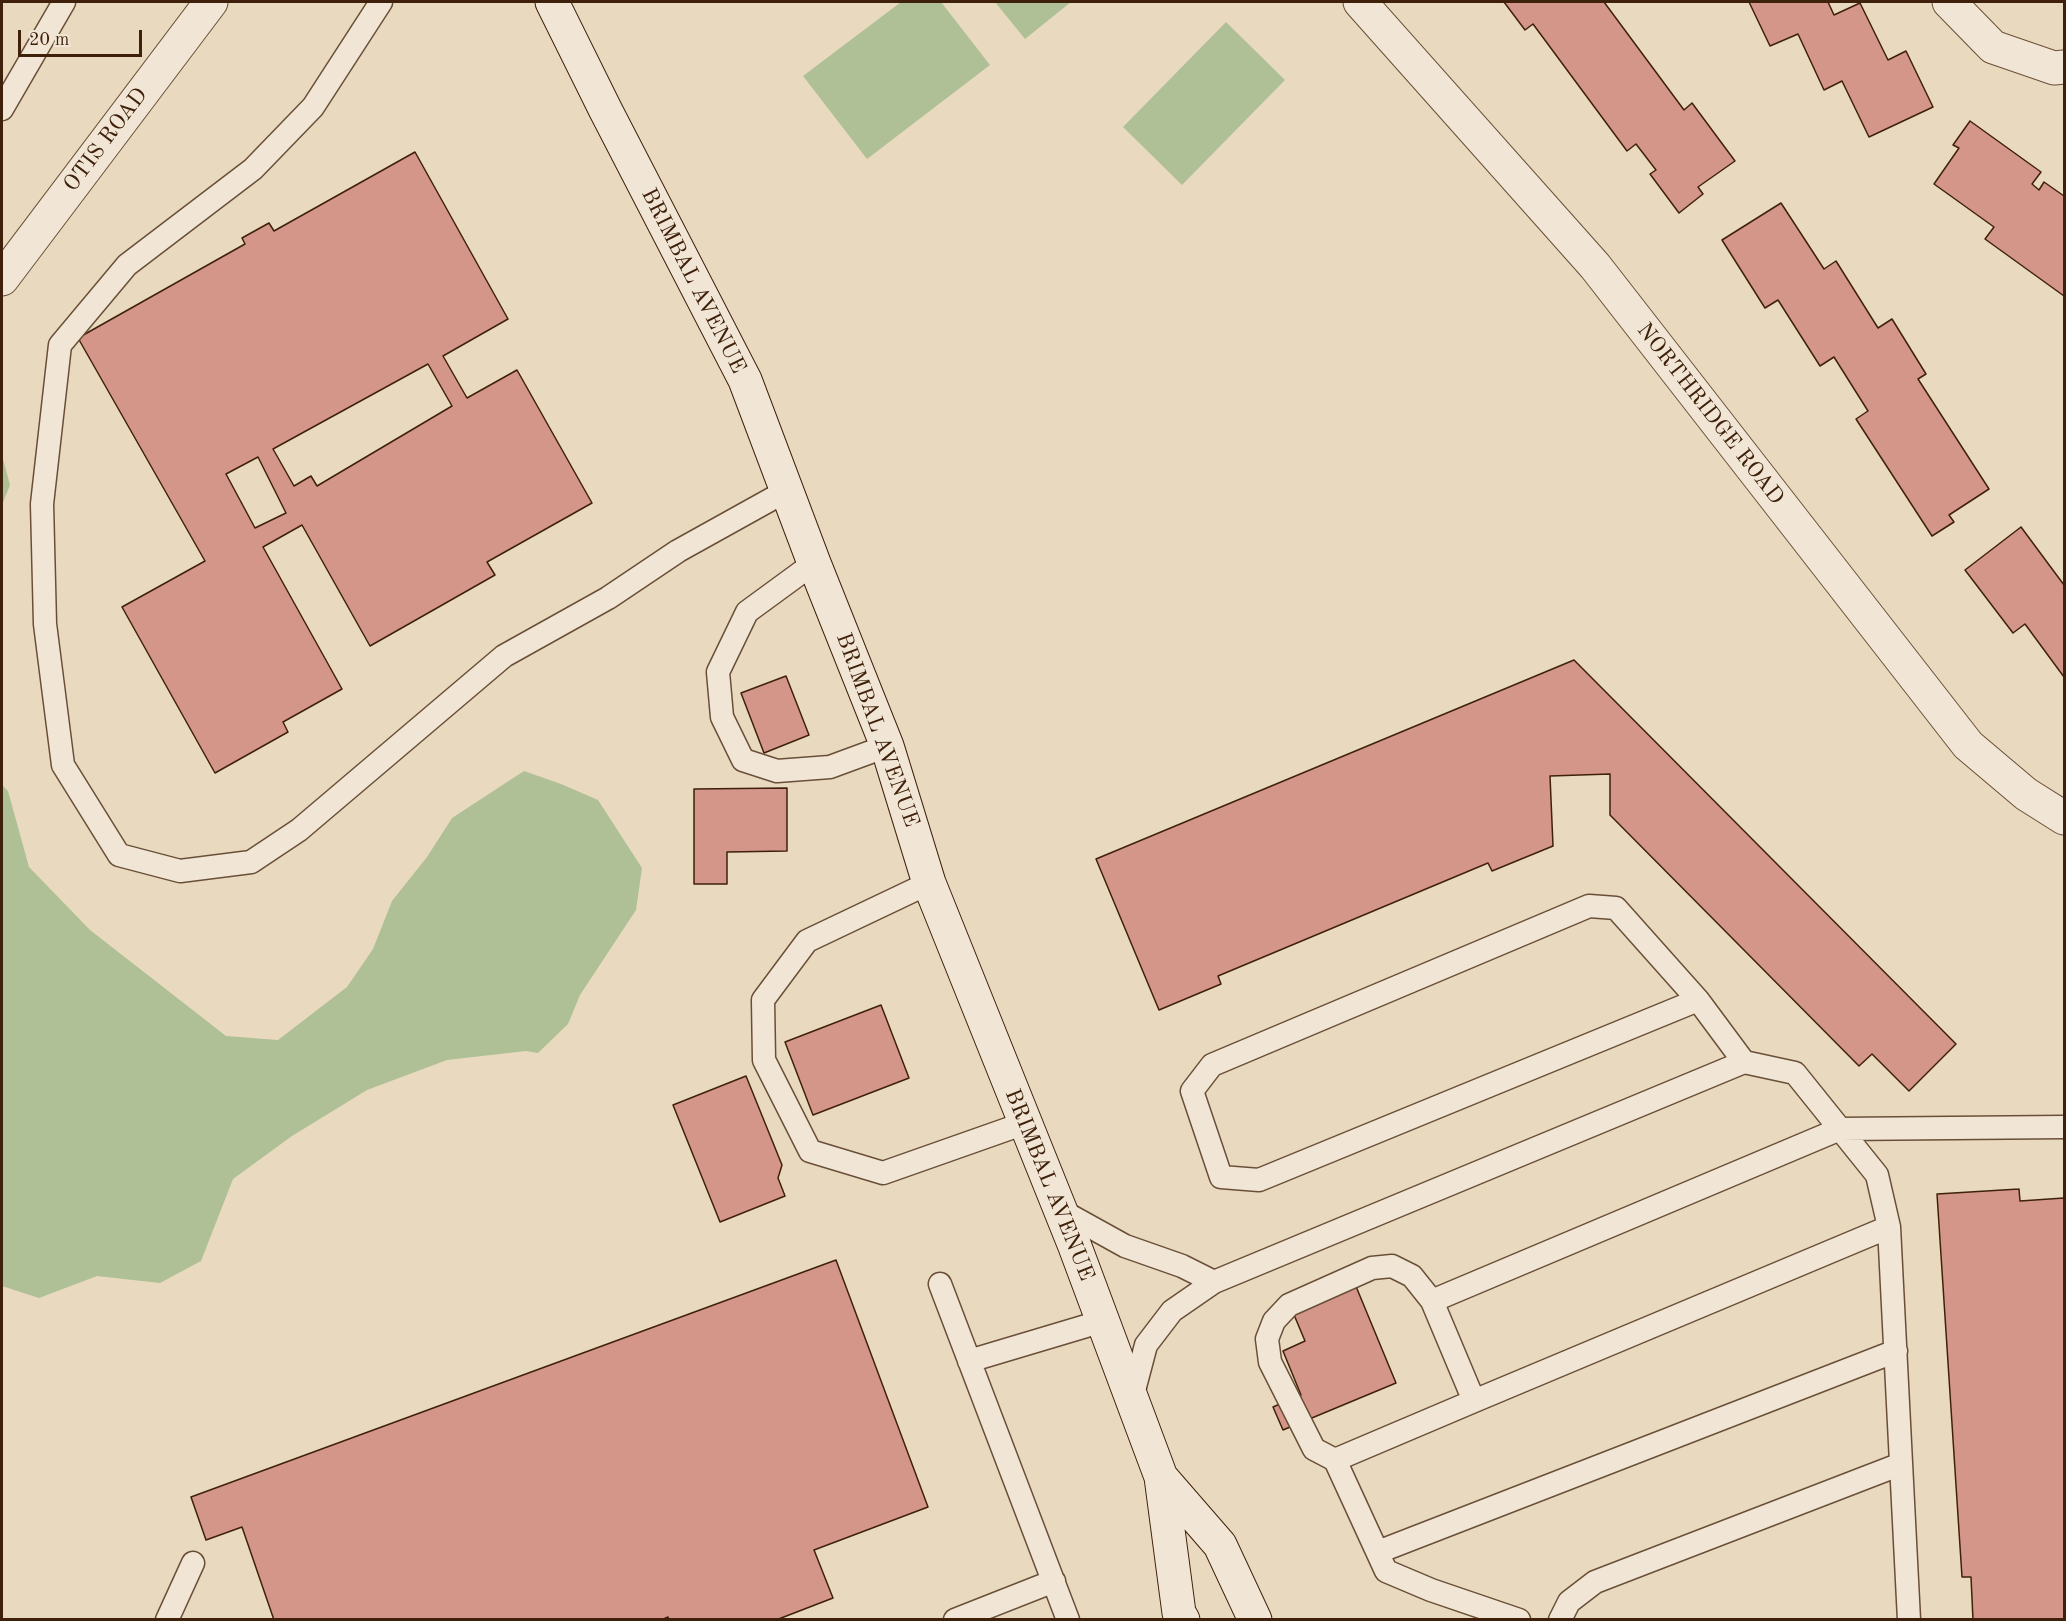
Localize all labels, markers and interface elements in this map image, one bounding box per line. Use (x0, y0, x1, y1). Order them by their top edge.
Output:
scale bar (21, 18, 146, 56)
text: 20 m (29, 31, 69, 49)
street label: OTIS ROAD (58, 83, 154, 197)
street label: BRIMBAL AVENUE (635, 184, 751, 378)
street label: NORTHRIDGE ROAD (1631, 318, 1789, 510)
street label: BRIMBAL AVENUE (830, 629, 924, 831)
street label: BRIMBAL AVENUE (998, 1085, 1100, 1285)

